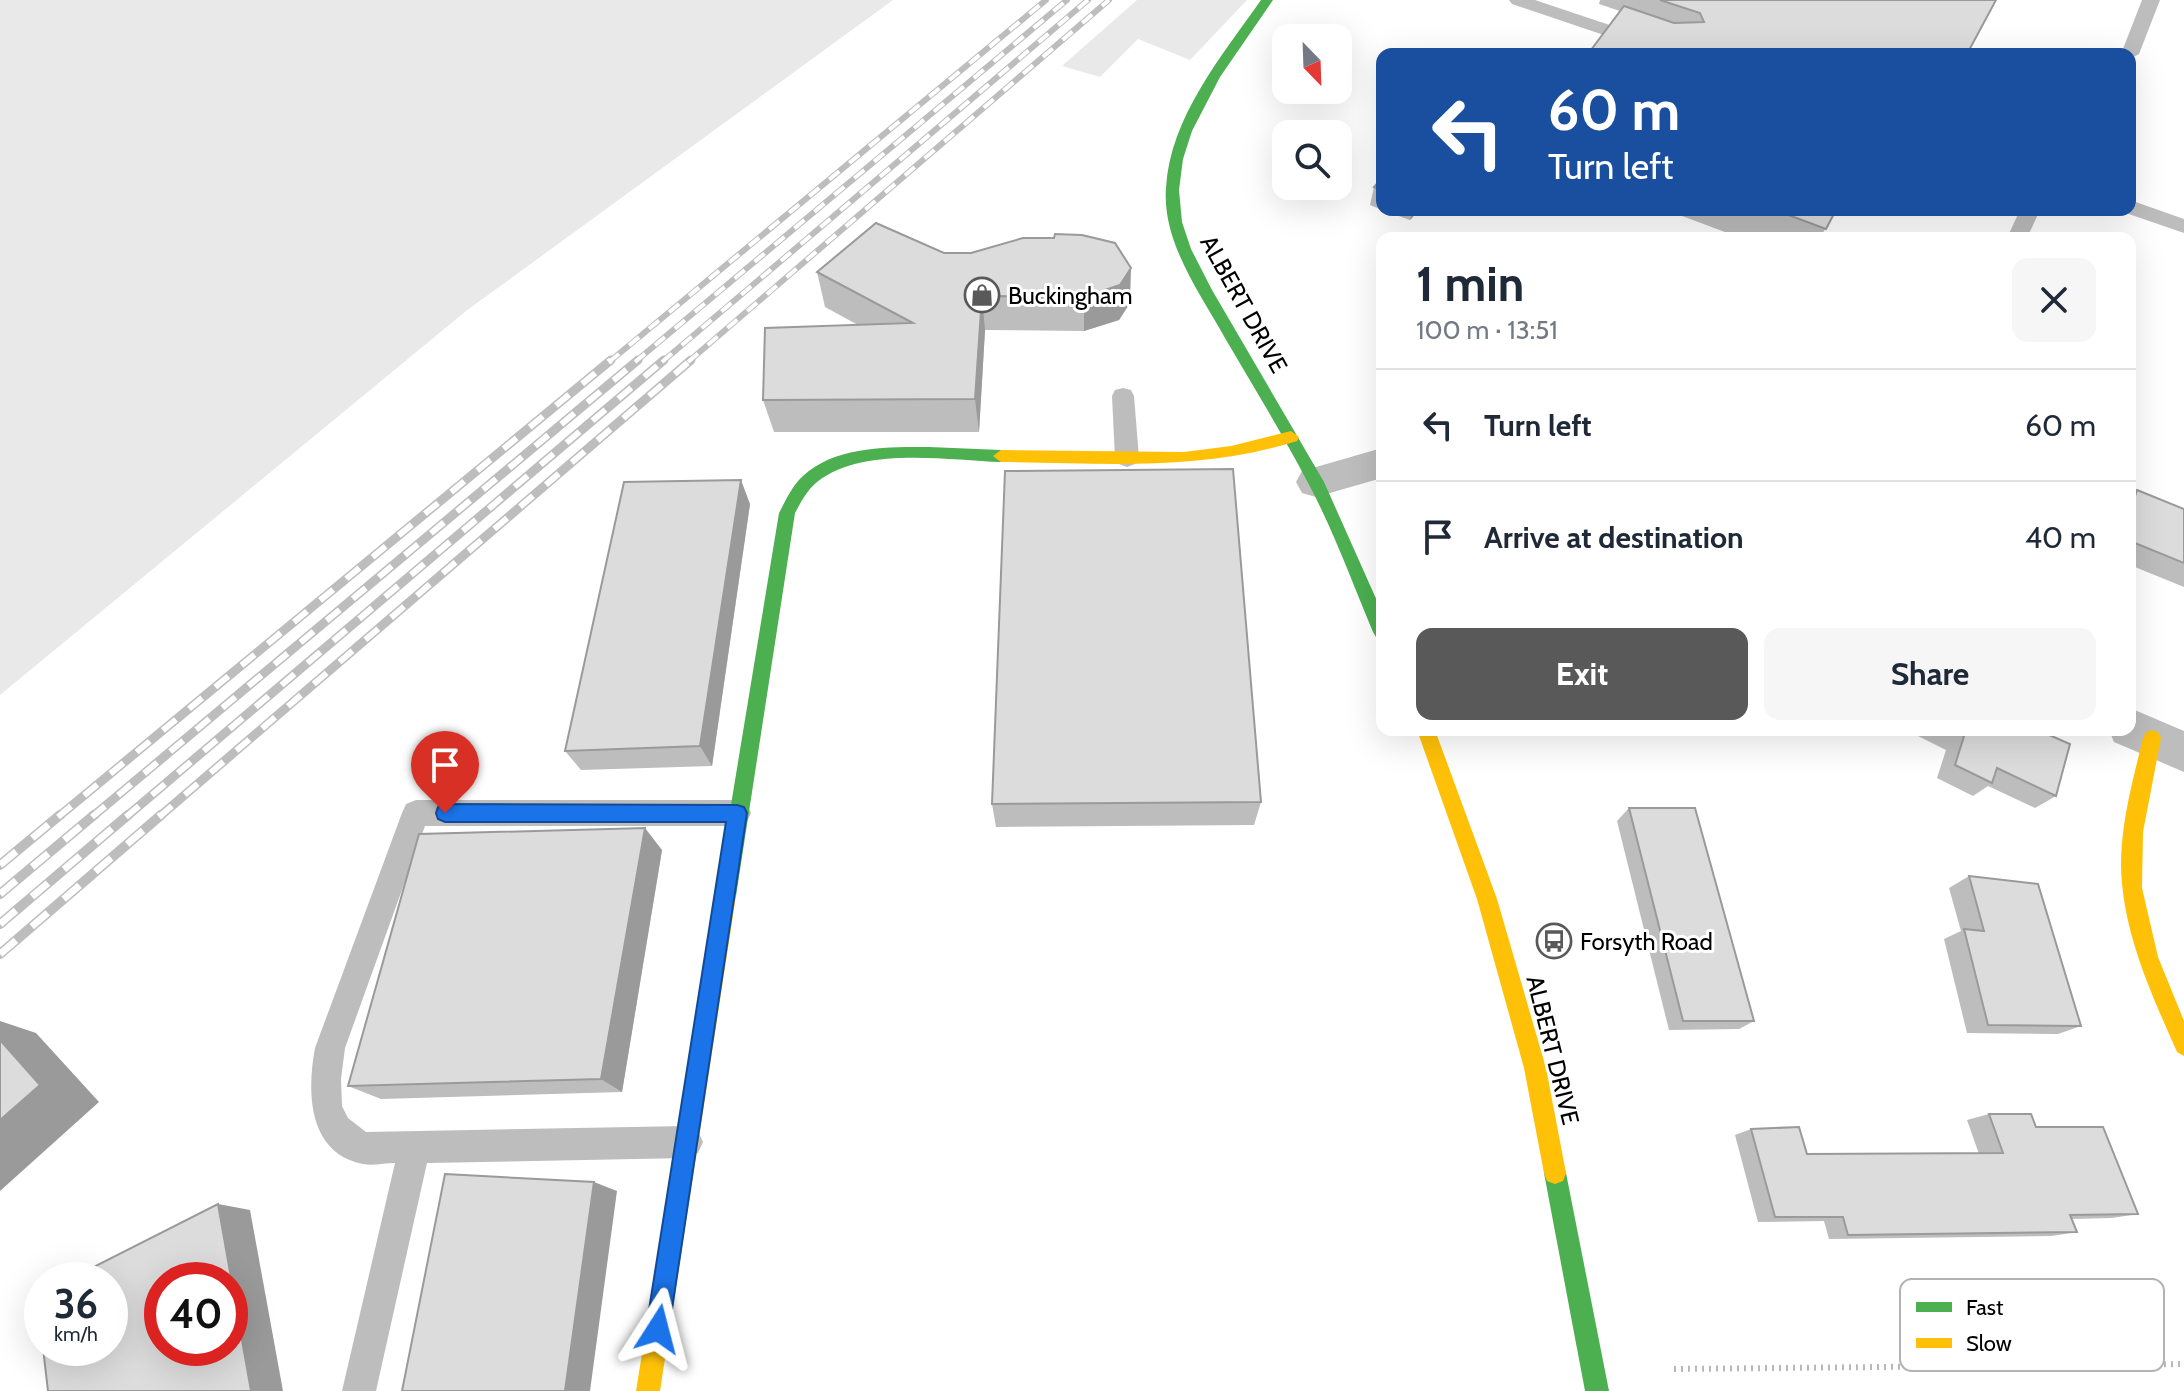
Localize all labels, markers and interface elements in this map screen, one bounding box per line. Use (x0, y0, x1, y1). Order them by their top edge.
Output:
north arrow (1272, 24, 1352, 104)
map controls (1272, 24, 1352, 200)
text: 60 m (1548, 76, 1680, 144)
icon: left (1416, 80, 1520, 184)
button: search (1272, 120, 1352, 200)
text: Turn left (1548, 144, 1673, 188)
street label: ALBERT DRIVE (1194, 230, 1294, 378)
text: 1 min (1416, 255, 1524, 313)
button: close (2012, 258, 2096, 342)
shop icon: Buckingham (963, 276, 1001, 314)
place label: Buckingham (1008, 281, 1132, 310)
text: 100 m · 13:51 (1416, 314, 1558, 346)
icon: left (1416, 403, 1460, 447)
text: Turn left (1484, 407, 1592, 444)
text: 60 m (2025, 407, 2096, 444)
icon: arrive (1416, 515, 1460, 559)
text: Arrive at destination (1484, 519, 1744, 556)
text: 40 m (2025, 519, 2096, 556)
button: Exit (1416, 628, 1748, 720)
button: Share (1764, 628, 2096, 720)
pin (411, 731, 479, 813)
icon: arrive (423, 743, 467, 787)
bus stop icon: Forsyth Road (1535, 922, 1573, 960)
place label: Forsyth Road (1580, 927, 1713, 956)
street label: ALBERT DRIVE (1520, 972, 1586, 1128)
speed limit sign: 40 (144, 1262, 248, 1366)
text: 36 (54, 1279, 98, 1328)
legend (1900, 1279, 2164, 1371)
position arrow (616, 1287, 700, 1371)
text: Fast (1966, 1294, 2004, 1321)
text: km/h (54, 1322, 98, 1346)
text: Slow (1966, 1330, 2012, 1357)

